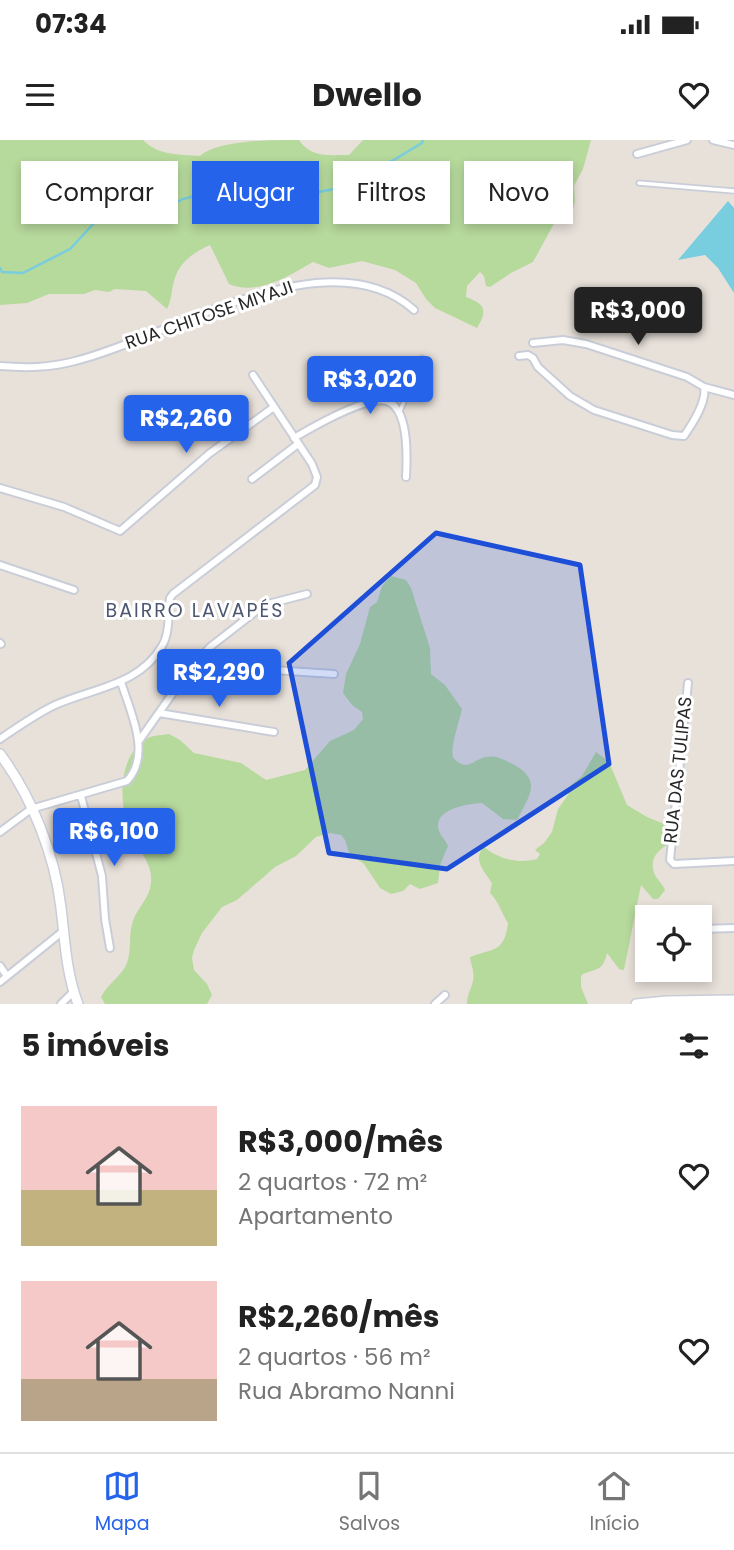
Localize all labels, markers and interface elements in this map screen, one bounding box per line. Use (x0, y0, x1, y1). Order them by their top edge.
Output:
text: 07:34 (35, 6, 107, 42)
text: Dwello (312, 72, 422, 117)
icon: menu (21, 76, 59, 114)
icon: heart (675, 76, 713, 114)
chip: Comprar (21, 161, 178, 224)
chip: Alugar (192, 161, 319, 224)
chip: Filtros (333, 161, 450, 224)
chip: Novo (464, 161, 573, 224)
street label: RUA CHITOSE MIYAJI (122, 274, 296, 355)
pin: R$3,000 (573, 288, 703, 347)
text: R$3,000 (590, 294, 686, 326)
pin: R$3,020 (305, 356, 435, 416)
text: R$3,020 (323, 363, 417, 395)
pin: R$2,260 (121, 396, 251, 455)
text: R$2,260 (140, 402, 232, 434)
district label: BAIRRO LAVAPÉS (106, 597, 284, 624)
pin: R$2,290 (154, 650, 284, 709)
text: R$2,290 (173, 656, 265, 688)
street label: RUA DAS TULIPAS (657, 695, 698, 845)
pin: R$6,100 (49, 808, 179, 868)
text: R$6,100 (69, 815, 159, 847)
map controls (635, 905, 712, 982)
button: locate (635, 905, 712, 982)
text: 5 imóveis (21, 1024, 169, 1067)
icon: filters (675, 1027, 713, 1065)
text: R$3,000/mês (238, 1120, 443, 1163)
icon: home (77, 1134, 161, 1218)
icon: heart (675, 1157, 713, 1195)
text: 2 quartos · 72 m² (238, 1166, 427, 1198)
text: Apartamento (238, 1200, 393, 1232)
text: R$2,260/mês (238, 1295, 439, 1338)
icon: home (77, 1309, 161, 1393)
icon: heart (675, 1332, 713, 1370)
text: 2 quartos · 56 m² (238, 1341, 431, 1373)
text: Rua Abramo Nanni (238, 1375, 455, 1407)
tab: Mapa (95, 1467, 150, 1538)
tab: Salvos (339, 1467, 400, 1538)
tab: Início (589, 1467, 639, 1538)

